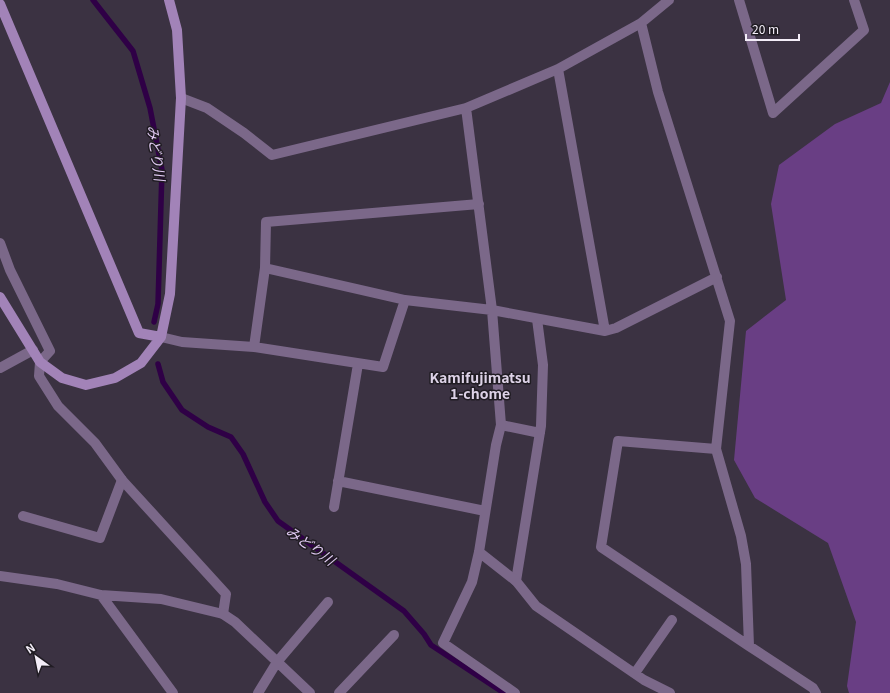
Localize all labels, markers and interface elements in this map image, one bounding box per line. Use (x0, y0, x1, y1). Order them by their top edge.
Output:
scale bar (746, 16, 799, 42)
text: 20 m (752, 20, 779, 37)
water label: みどり川 (143, 124, 171, 184)
district label: Kamifujimatsu 1-chome (429, 367, 531, 403)
water label: みどり川 (282, 520, 341, 571)
north arrow (16, 637, 56, 677)
text: N (22, 639, 38, 657)

